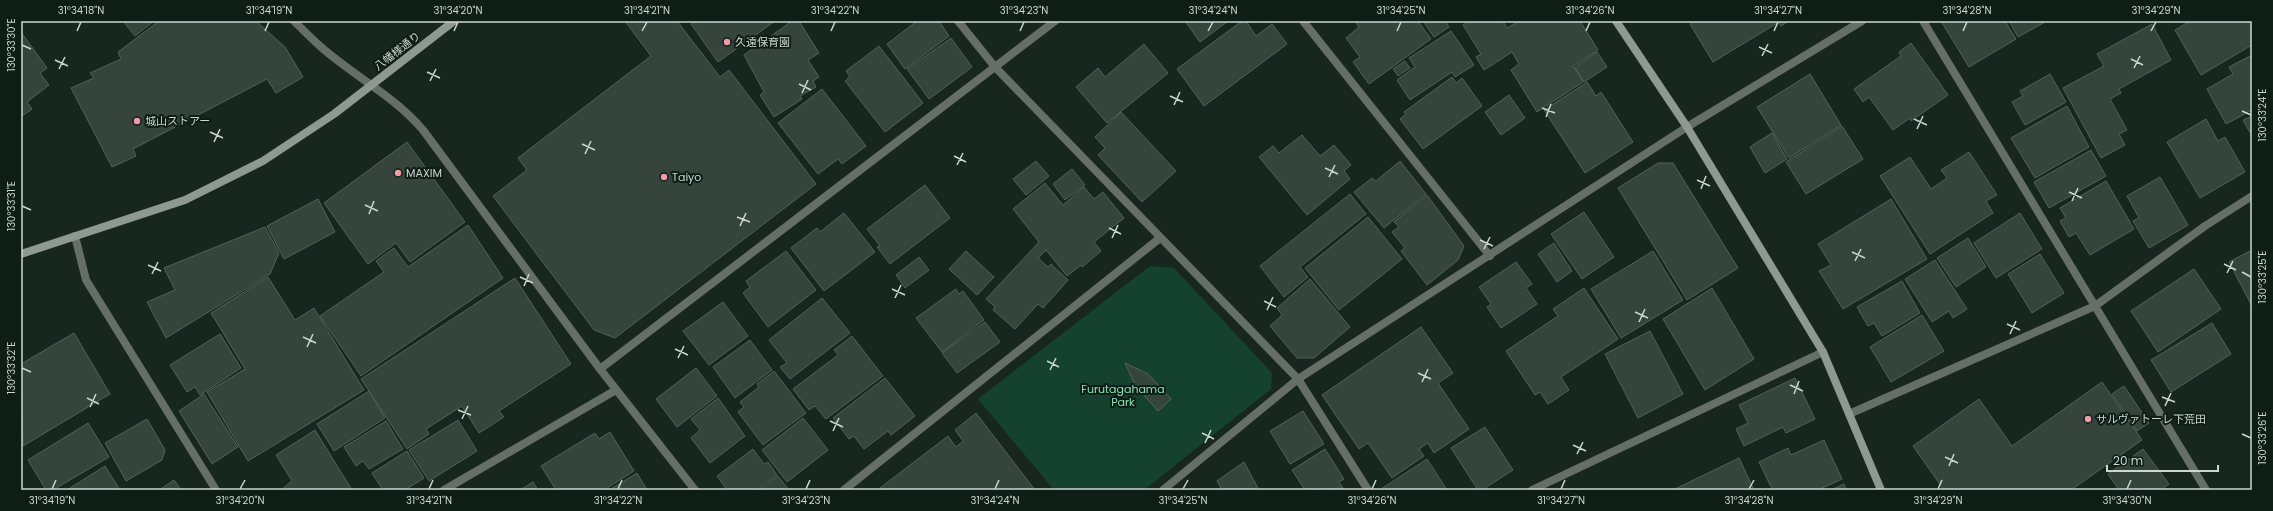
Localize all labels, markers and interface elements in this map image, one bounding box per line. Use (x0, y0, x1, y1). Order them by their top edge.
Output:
text: 31°34'18"N (58, 3, 104, 18)
text: 31°34'19"N (246, 3, 292, 18)
text: 31°34'20"N (434, 3, 482, 18)
text: 31°34'21"N (624, 3, 670, 18)
text: 31°34'22"N (811, 3, 859, 18)
text: 31°34'23"N (1000, 3, 1048, 18)
text: 31°34'24"N (1189, 3, 1237, 18)
text: 31°34'25"N (1377, 3, 1425, 18)
text: 31°34'26"N (1565, 3, 1615, 18)
text: 31°34'27"N (1754, 3, 1802, 18)
text: 31°34'28"N (1943, 3, 1991, 18)
text: 31°34'29"N (2132, 3, 2180, 18)
text: 130°33'30"E (4, 18, 19, 72)
street label: 八幡様通り (370, 28, 424, 74)
place label: 久遠保育園 (735, 34, 790, 50)
marker: 久遠保育園 (722, 37, 732, 47)
text: 130°33'24"E (2255, 89, 2270, 141)
place label: 城山ストアー (145, 113, 210, 129)
marker: 城山ストアー (132, 116, 142, 126)
place label: MAXIM (406, 165, 442, 181)
marker: MAXIM (393, 168, 403, 178)
place label: Taiyo (672, 169, 701, 185)
marker: Taiyo (659, 172, 669, 182)
text: 130°33'31"E (4, 181, 19, 231)
text: 130°33'25"E (2255, 251, 2270, 303)
text: 130°33'32"E (4, 342, 19, 394)
park label: Furutagahama Park (1081, 381, 1165, 410)
place label: サルヴァトーレ下荒田 (2096, 411, 2206, 427)
text: 130°33'26"E (2255, 412, 2270, 465)
marker: サルヴァトーレ下荒田 (2083, 414, 2093, 424)
scale bar (2107, 447, 2218, 473)
text: 20 m (2113, 452, 2143, 469)
text: 31°34'19"N (29, 493, 75, 508)
text: 31°34'20"N (216, 493, 264, 508)
text: 31°34'21"N (406, 493, 452, 508)
text: 31°34'22"N (594, 493, 642, 508)
text: 31°34'23"N (782, 493, 830, 508)
text: 31°34'24"N (971, 493, 1019, 508)
text: 31°34'25"N (1159, 493, 1207, 508)
text: 31°34'26"N (1347, 493, 1397, 508)
text: 31°34'27"N (1537, 493, 1585, 508)
text: 31°34'28"N (1725, 493, 1773, 508)
text: 31°34'29"N (1914, 493, 1962, 508)
text: 31°34'30"N (2102, 493, 2152, 508)

